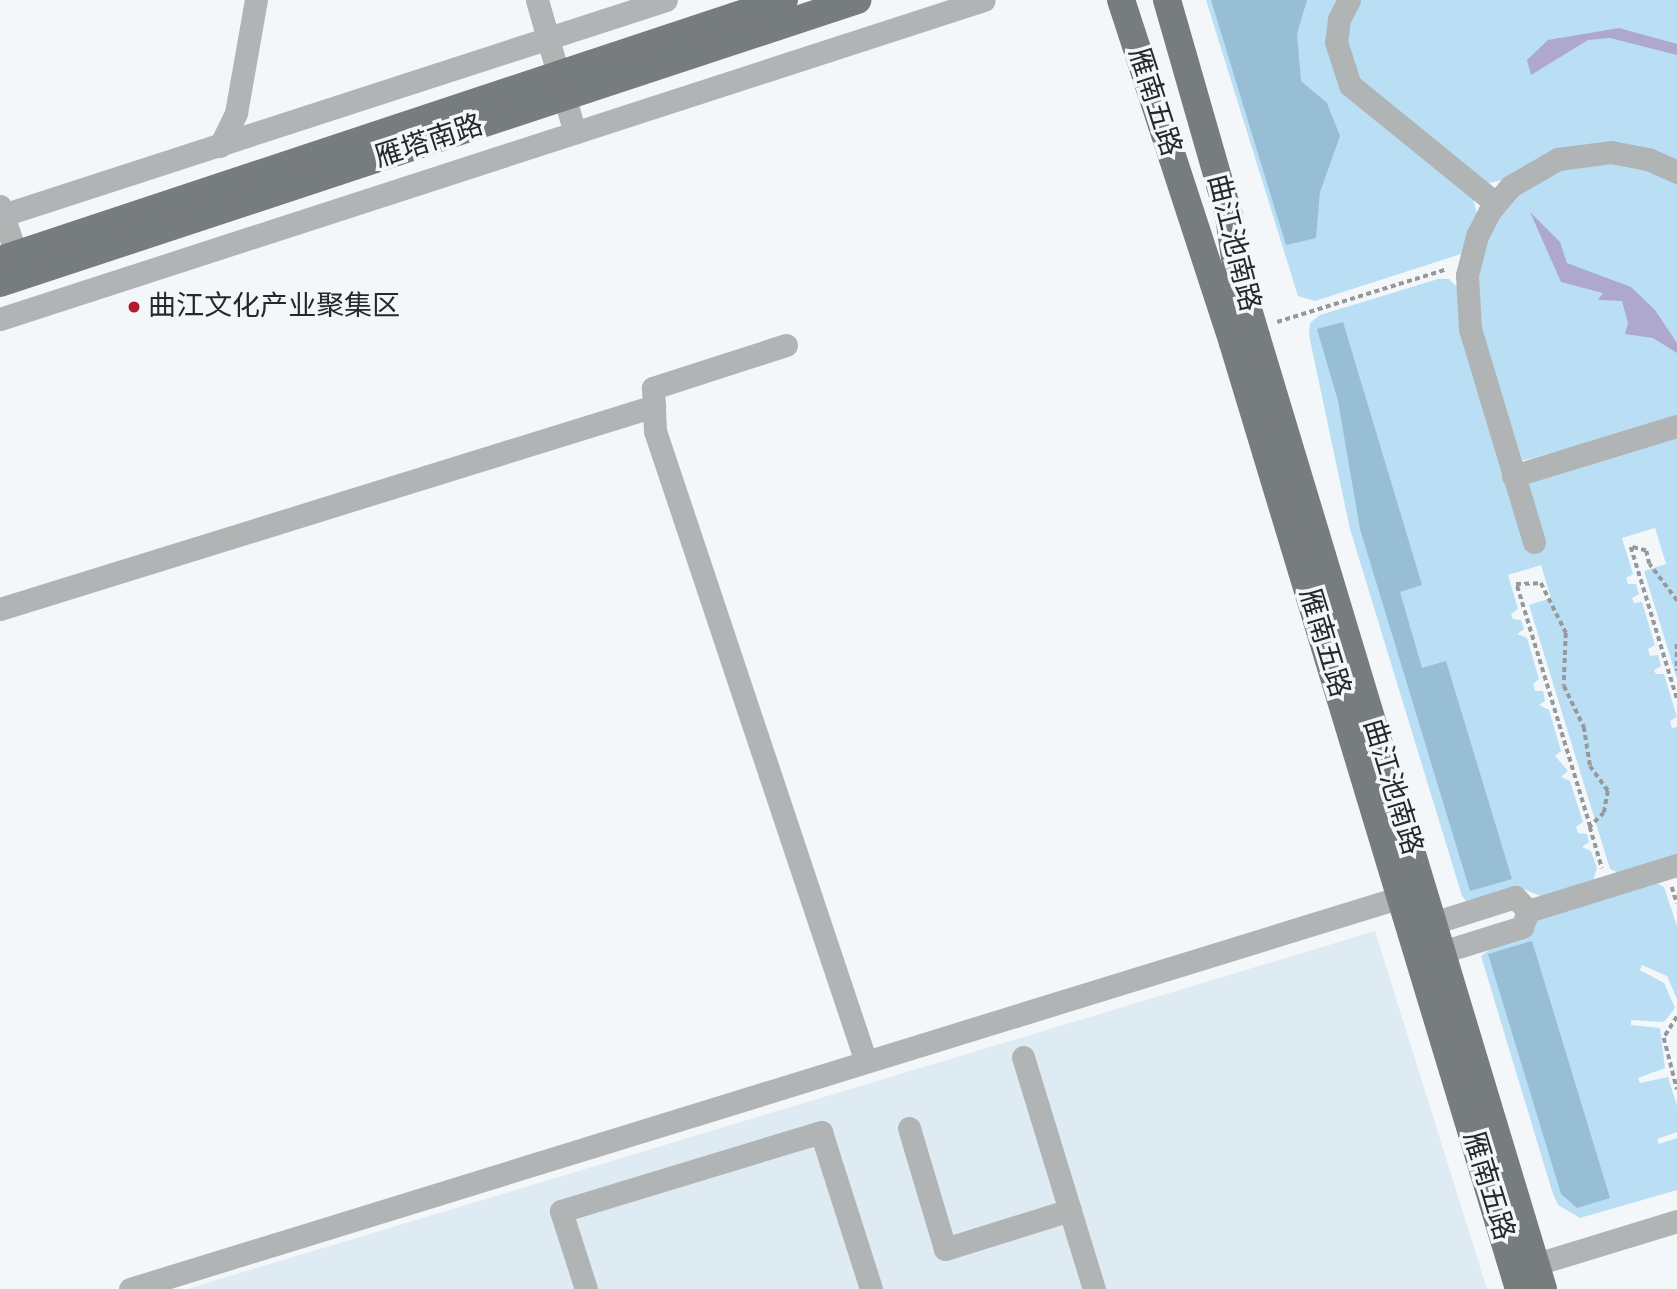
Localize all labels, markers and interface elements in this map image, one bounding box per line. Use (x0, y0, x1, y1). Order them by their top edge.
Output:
street label: 雁南五路 (1121, 44, 1187, 160)
street label: 雁塔南路 (371, 109, 487, 175)
street label: 曲江池南路 (1200, 171, 1266, 315)
place label: 曲江文化产业聚集区 (148, 290, 400, 324)
marker: 曲江文化产业聚集区 (126, 299, 142, 315)
street label: 雁南五路 (1292, 585, 1356, 701)
street label: 曲江池南路 (1355, 715, 1429, 859)
street label: 雁南五路 (1456, 1128, 1520, 1244)

